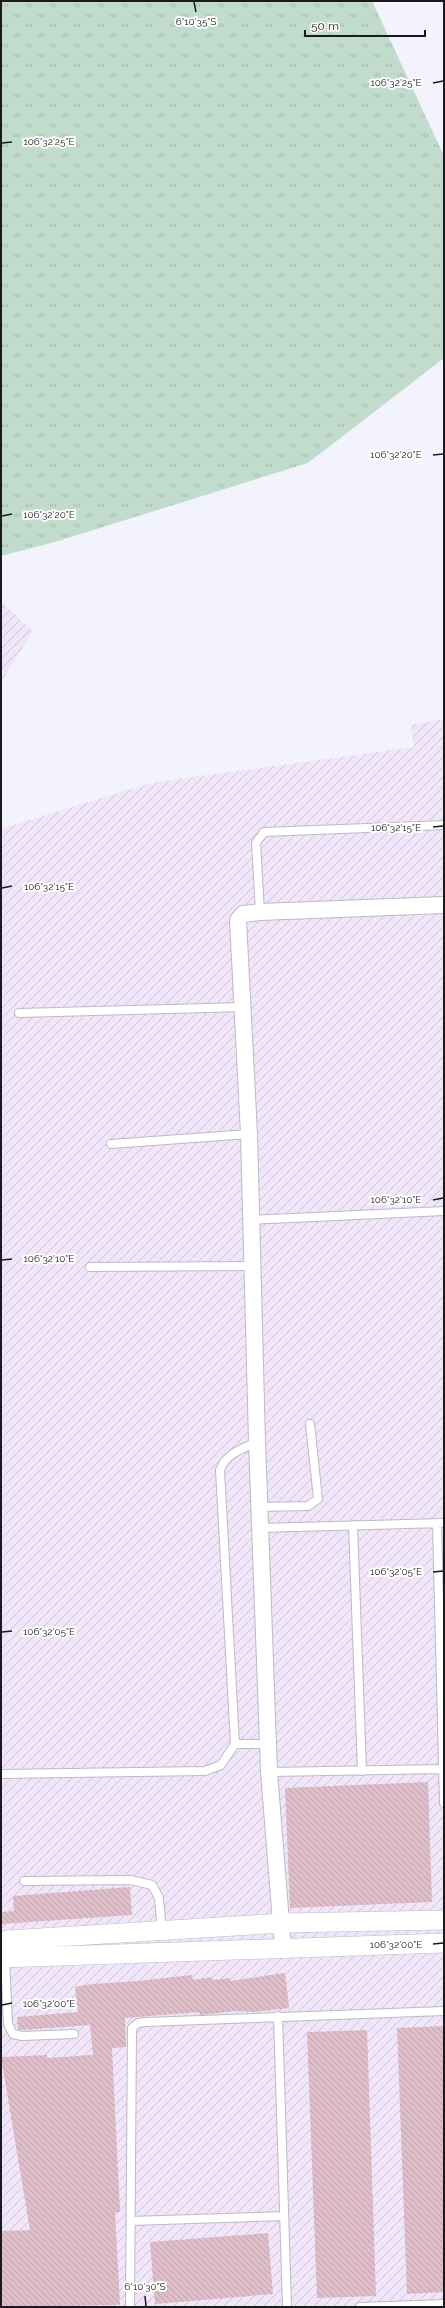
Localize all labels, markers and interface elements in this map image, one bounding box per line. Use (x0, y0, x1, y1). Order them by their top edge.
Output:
scale bar (305, 12, 425, 38)
text: 6°10'35"S (176, 16, 216, 27)
text: 50 m (311, 19, 339, 33)
text: 106°32'25"E (370, 77, 422, 88)
text: 106°32'25"E (23, 136, 75, 147)
text: 106°32'20"E (370, 449, 422, 460)
text: 106°32'20"E (23, 509, 75, 520)
text: 106°32'15"E (371, 822, 421, 833)
text: 106°32'15"E (24, 881, 74, 892)
text: 106°32'10"E (371, 1194, 421, 1205)
text: 106°32'10"E (24, 1253, 74, 1264)
text: 106°32'05"E (370, 1566, 422, 1577)
text: 106°32'05"E (23, 1626, 75, 1637)
text: 106°32'00"E (370, 1939, 422, 1950)
text: 106°32'00"E (23, 1998, 75, 2009)
text: 6°10'30"S (124, 2281, 166, 2292)

